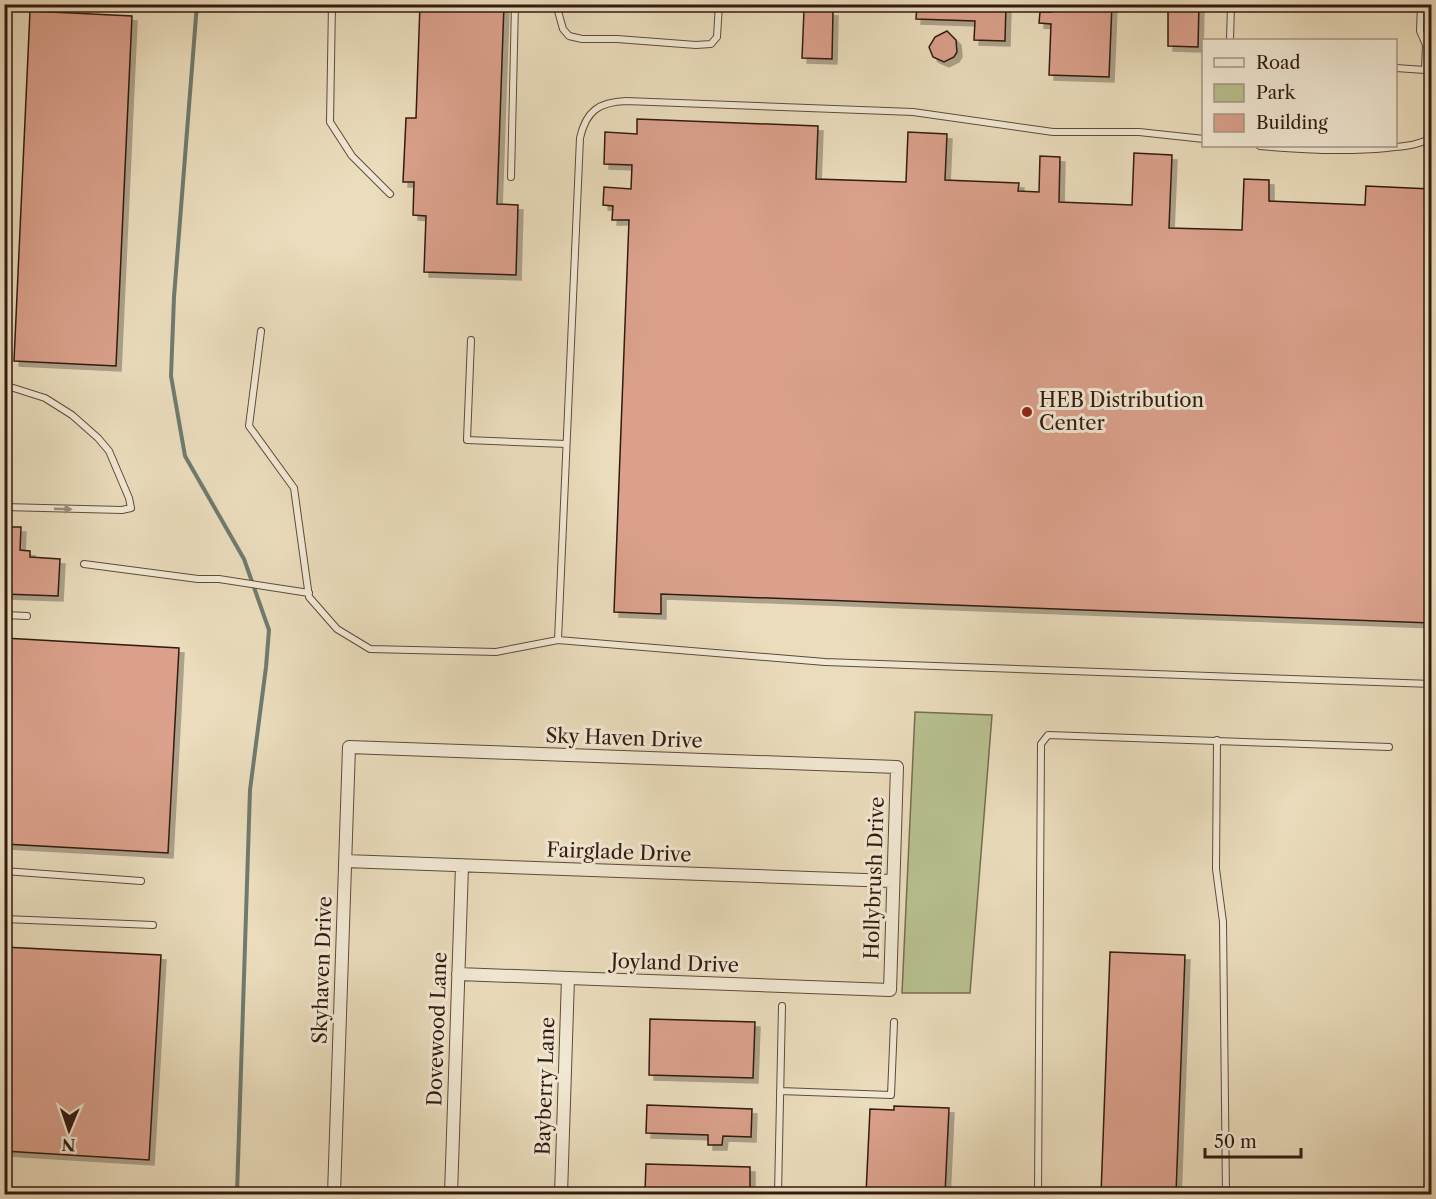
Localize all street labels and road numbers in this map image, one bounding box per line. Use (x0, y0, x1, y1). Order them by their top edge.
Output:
street label: Sky Haven Drive (545, 723, 703, 753)
street label: Hollybrush Drive (859, 796, 889, 960)
street label: Fairglade Drive (546, 837, 692, 867)
street label: Skyhaven Drive (307, 896, 337, 1044)
street label: Joyland Drive (608, 949, 739, 977)
street label: Dovewood Lane (422, 951, 452, 1107)
street label: Bayberry Lane (531, 1016, 559, 1156)

